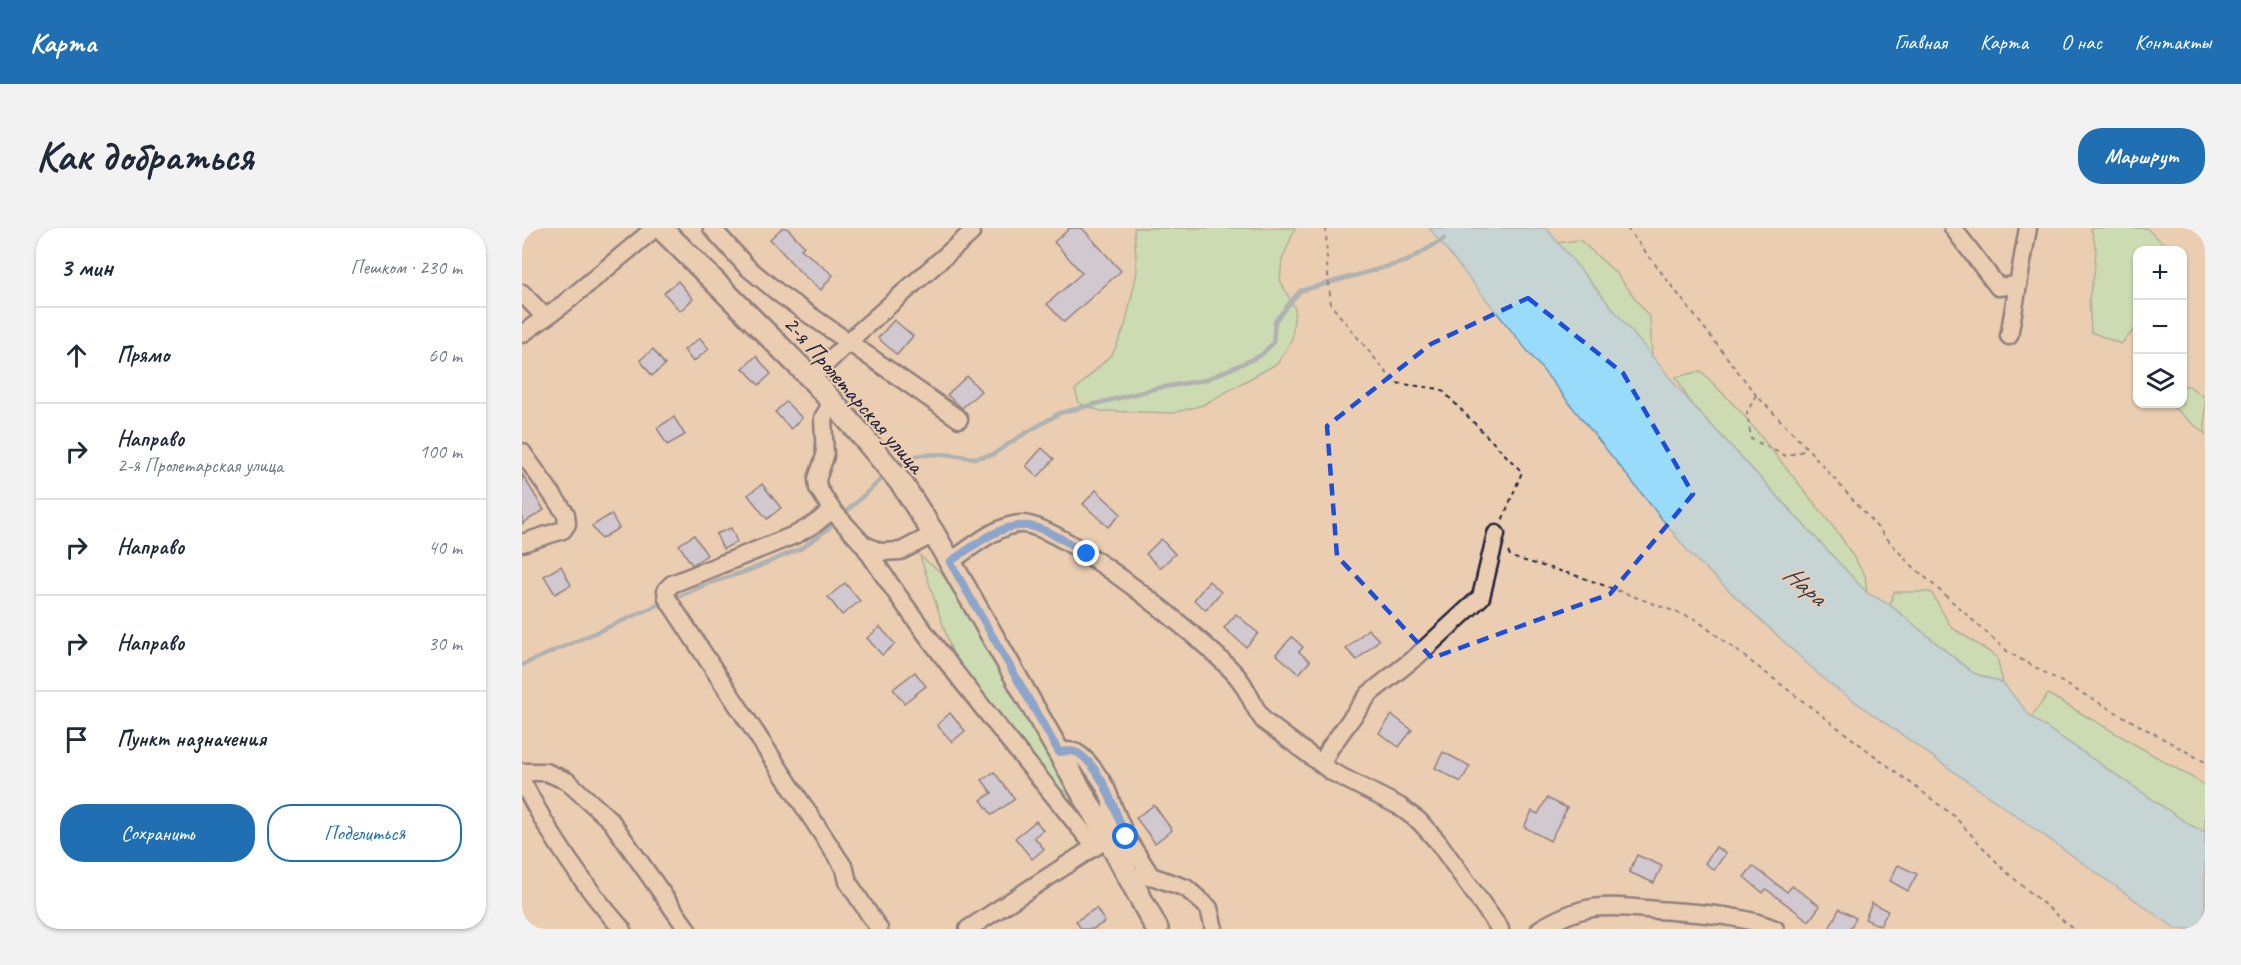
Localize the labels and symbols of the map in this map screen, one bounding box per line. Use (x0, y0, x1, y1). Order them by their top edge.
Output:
street label: 2-я Пролетарская улица (777, 309, 932, 481)
route end (1073, 540, 1099, 566)
water label: Нара (1777, 557, 1835, 614)
route start (1112, 823, 1138, 849)

